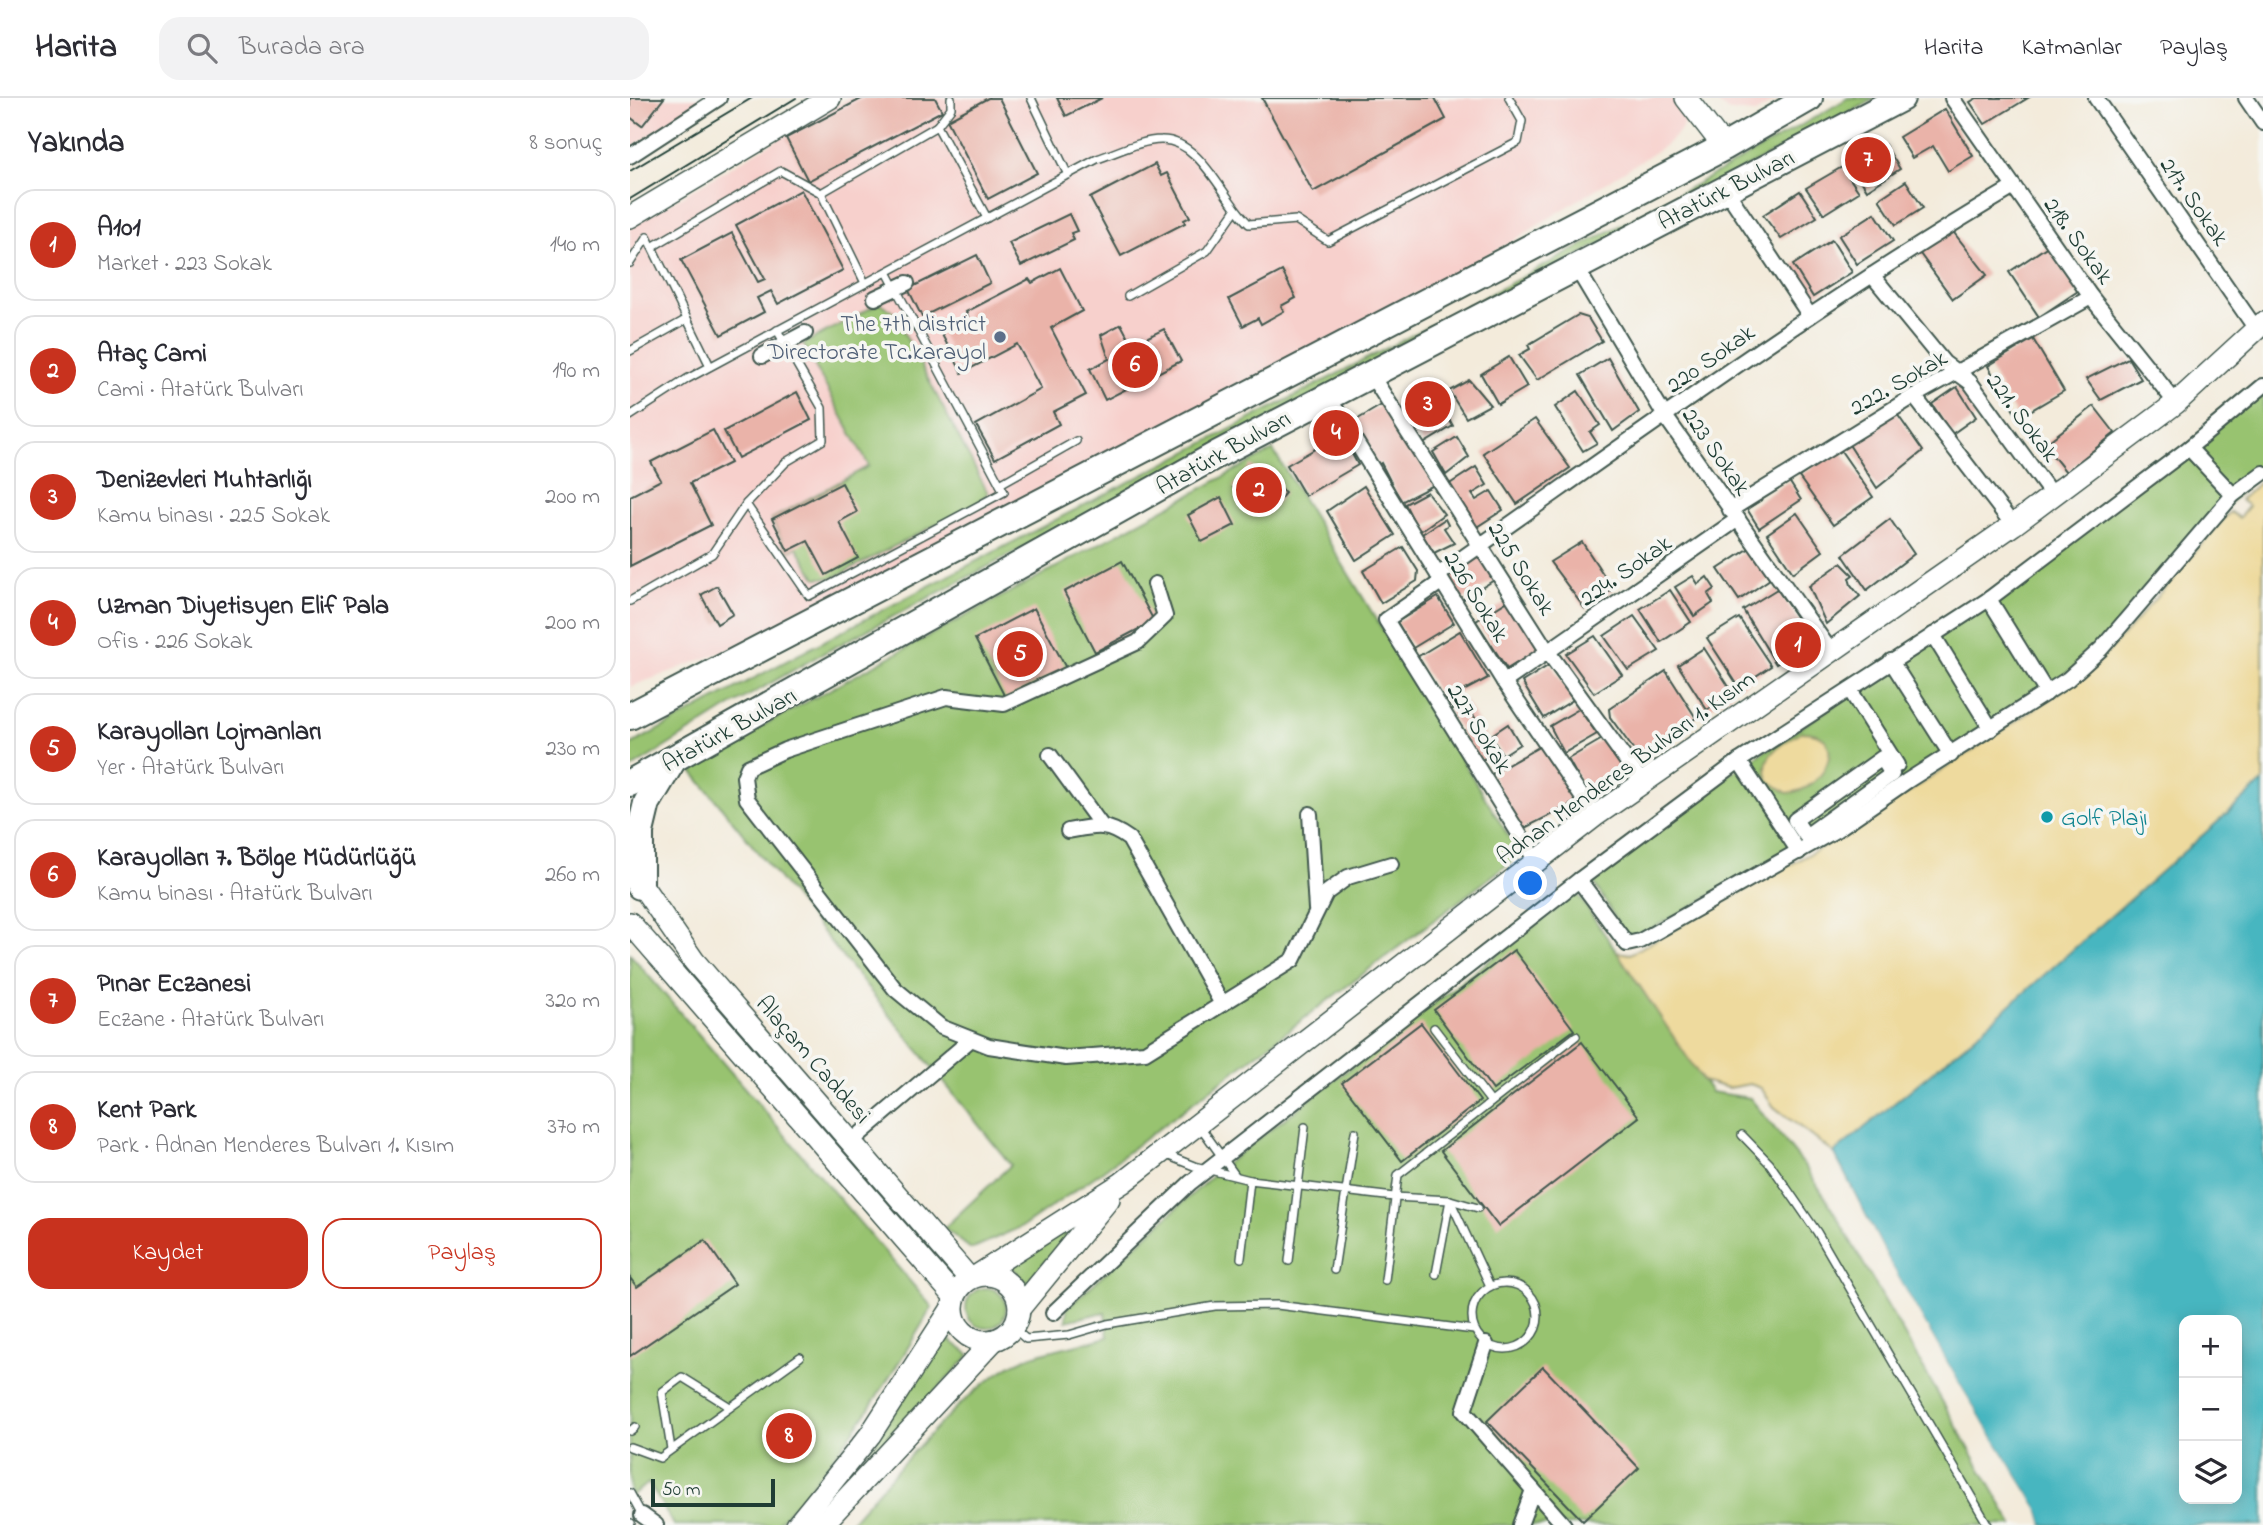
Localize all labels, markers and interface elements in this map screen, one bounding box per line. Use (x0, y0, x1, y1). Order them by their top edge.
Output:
search box (159, 17, 649, 80)
text: Harita (35, 24, 117, 72)
icon: search (183, 29, 221, 67)
text: Burada ara (239, 29, 365, 67)
text: Harita (1924, 31, 1984, 66)
text: Katmanlar (2022, 31, 2122, 66)
text: Paylaş (2160, 31, 2228, 66)
text: Yakında (28, 122, 124, 166)
text: 8 sonuç (529, 127, 602, 160)
pin: 7 (1845, 134, 1891, 186)
street label: Atatürk Bulvarı (1653, 142, 1802, 241)
street label: 217. Sokak (2150, 151, 2237, 254)
street label: 218. Sokak (2033, 190, 2121, 293)
text: A101 (97, 210, 141, 248)
text: 1 (49, 229, 57, 262)
text: 140 m (550, 229, 600, 262)
text: Market · 223 Sokak (97, 248, 272, 281)
place label: The 7th district Directorate Tc.karayol (766, 308, 986, 372)
street label: 220 Sokak (1660, 316, 1763, 403)
marker: The 7th district Directorate Tc.karayol (992, 329, 1008, 345)
text: Ataç Cami (97, 336, 207, 374)
pin: 6 (1112, 339, 1158, 391)
street label: 222. Sokak (1844, 342, 1955, 426)
text: 2 (47, 355, 59, 388)
text: 190 m (552, 355, 600, 388)
street label: 221. Sokak (1976, 367, 2066, 471)
text: Cami · Atatürk Bulvarı (97, 374, 304, 407)
pin: 3 (1405, 378, 1451, 430)
street label: 223 Sokak (1672, 401, 1759, 504)
street label: Atatürk Bulvarı (1150, 403, 1298, 506)
pin: 4 (1313, 407, 1359, 459)
text: Denizevleri Muhtarlığı (97, 462, 312, 500)
pin: 2 (1236, 464, 1282, 516)
text: 3 (48, 481, 58, 514)
text: 200 m (545, 481, 600, 514)
text: Kamu binası · 225 Sokak (97, 500, 330, 533)
street label: 225 Sokak (1477, 516, 1563, 623)
street label: 224. Sokak (1573, 527, 1680, 617)
street label: 226 Sokak (1433, 545, 1517, 650)
text: Uzman Diyetisyen Elif Pala (97, 588, 389, 626)
text: 4 (48, 607, 58, 640)
text: 200 m (545, 607, 600, 640)
pin: 1 (1775, 619, 1821, 671)
text: Ofis · 226 Sokak (97, 626, 252, 659)
pin: 5 (997, 628, 1043, 680)
street label: Adnan Menderes Bulvarı 1. Kısım (1490, 663, 1763, 875)
street label: 227 Sokak (1436, 677, 1520, 782)
street label: Atatürk Bulvarı (656, 680, 804, 783)
text: Karayolları Lojmanları (97, 714, 322, 752)
text: 5 (46, 733, 60, 766)
text: 230 m (546, 733, 600, 766)
text: Yer · Atatürk Bulvarı (97, 752, 284, 785)
place label: Golf Plajı (2061, 802, 2148, 837)
marker: Golf Plajı (2039, 809, 2055, 825)
text: Karayolları 7. Bölge Müdürlüğü (97, 840, 416, 878)
text: 6 (48, 859, 58, 892)
text: 260 m (545, 859, 600, 892)
your location (1513, 866, 1547, 900)
text: Kamu binası · Atatürk Bulvarı (97, 878, 373, 911)
text: Pınar Eczanesi (97, 966, 251, 1004)
text: 7 (48, 985, 58, 1018)
text: 320 m (546, 985, 600, 1018)
street label: Alaçam Caddesi (746, 989, 878, 1133)
text: Eczane · Atatürk Bulvarı (97, 1004, 324, 1037)
text: Kent Park (97, 1092, 196, 1130)
text: 8 (49, 1111, 57, 1144)
text: 370 m (547, 1111, 600, 1144)
text: Park · Adnan Menderes Bulvarı 1. Kısım (97, 1130, 454, 1163)
button: Kaydet (28, 1218, 308, 1289)
button: Paylaş (322, 1218, 602, 1289)
map controls (2179, 1315, 2242, 1504)
button: + (2179, 1315, 2242, 1378)
button: − (2179, 1378, 2242, 1441)
pin: 8 (766, 1410, 812, 1462)
button: layers (2179, 1441, 2242, 1504)
scale bar (651, 1476, 775, 1508)
text: 50 m (662, 1477, 701, 1504)

